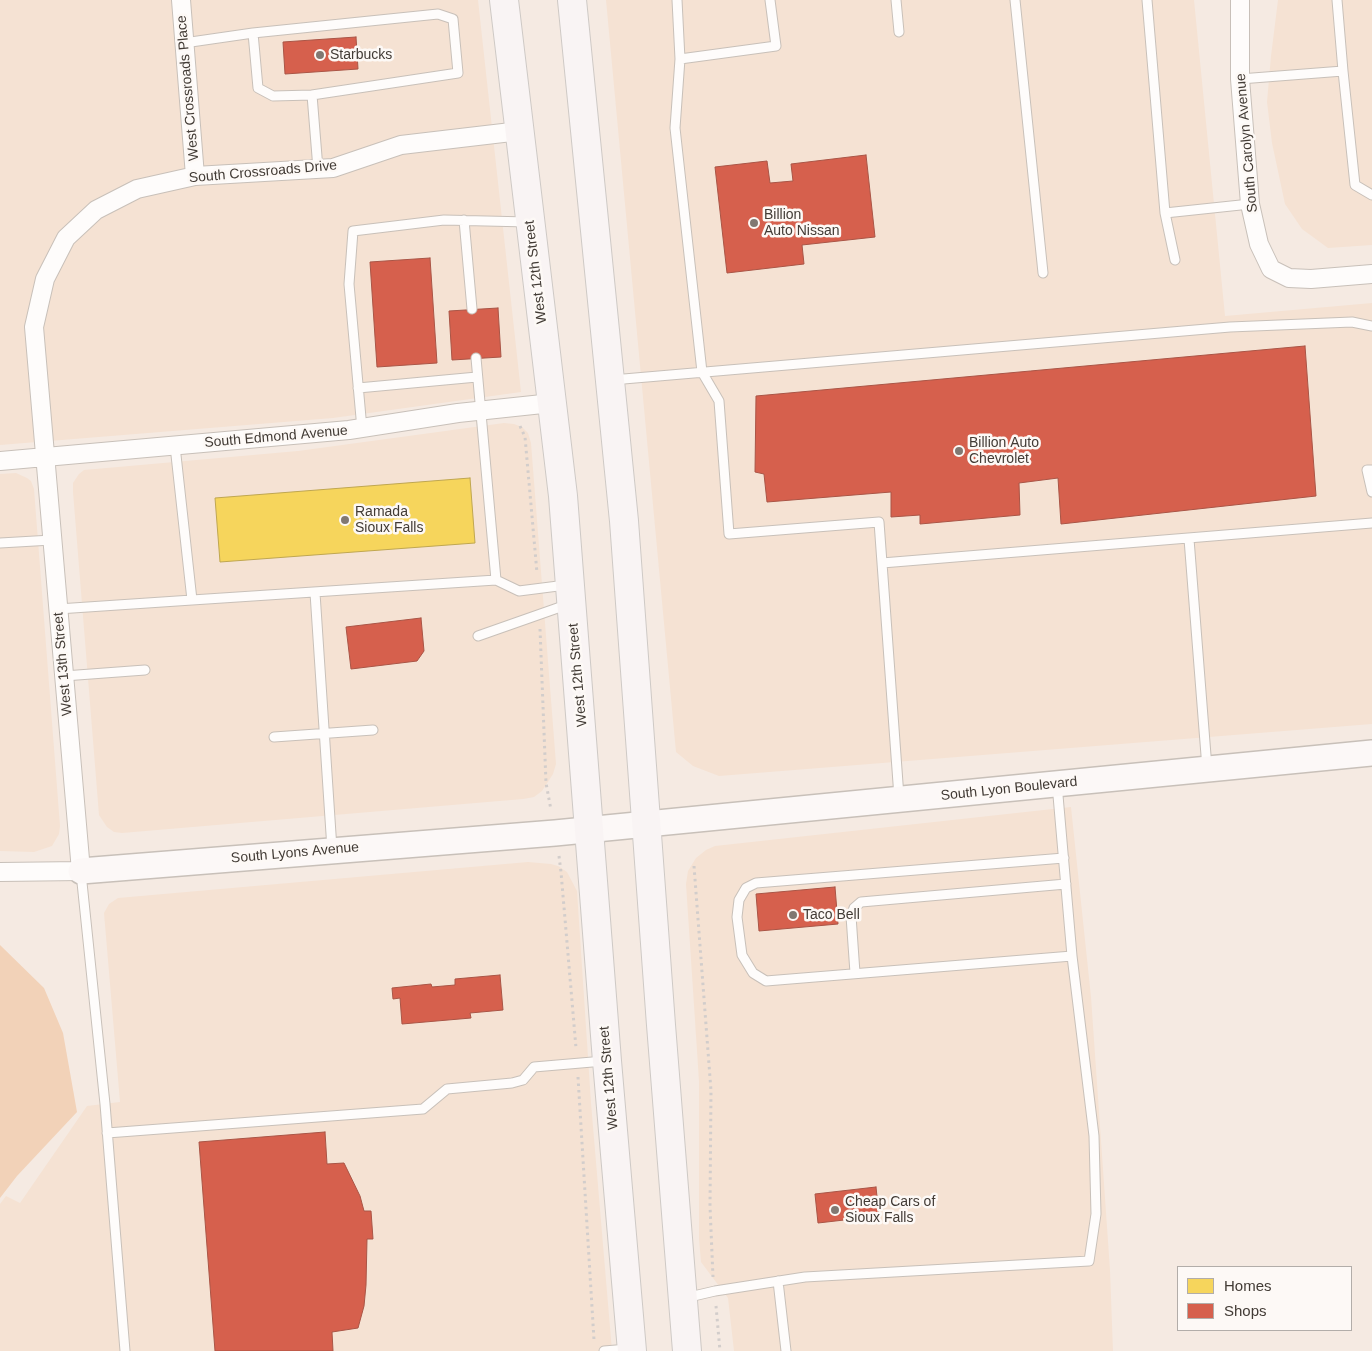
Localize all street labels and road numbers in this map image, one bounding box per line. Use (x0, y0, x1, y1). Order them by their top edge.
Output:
street label: West Crossroads Place (173, 15, 203, 161)
street label: South Carolyn Avenue (1233, 73, 1261, 213)
street label: South Crossroads Drive (188, 157, 338, 187)
street label: West 12th Street (521, 219, 551, 325)
street label: South Edmond Avenue (204, 422, 348, 452)
street label: West 13th Street (50, 611, 76, 717)
street label: West 12th Street (565, 622, 591, 728)
street label: South Lyon Boulevard (940, 773, 1078, 805)
street label: South Lyons Avenue (230, 839, 360, 867)
street label: West 12th Street (596, 1025, 622, 1131)

